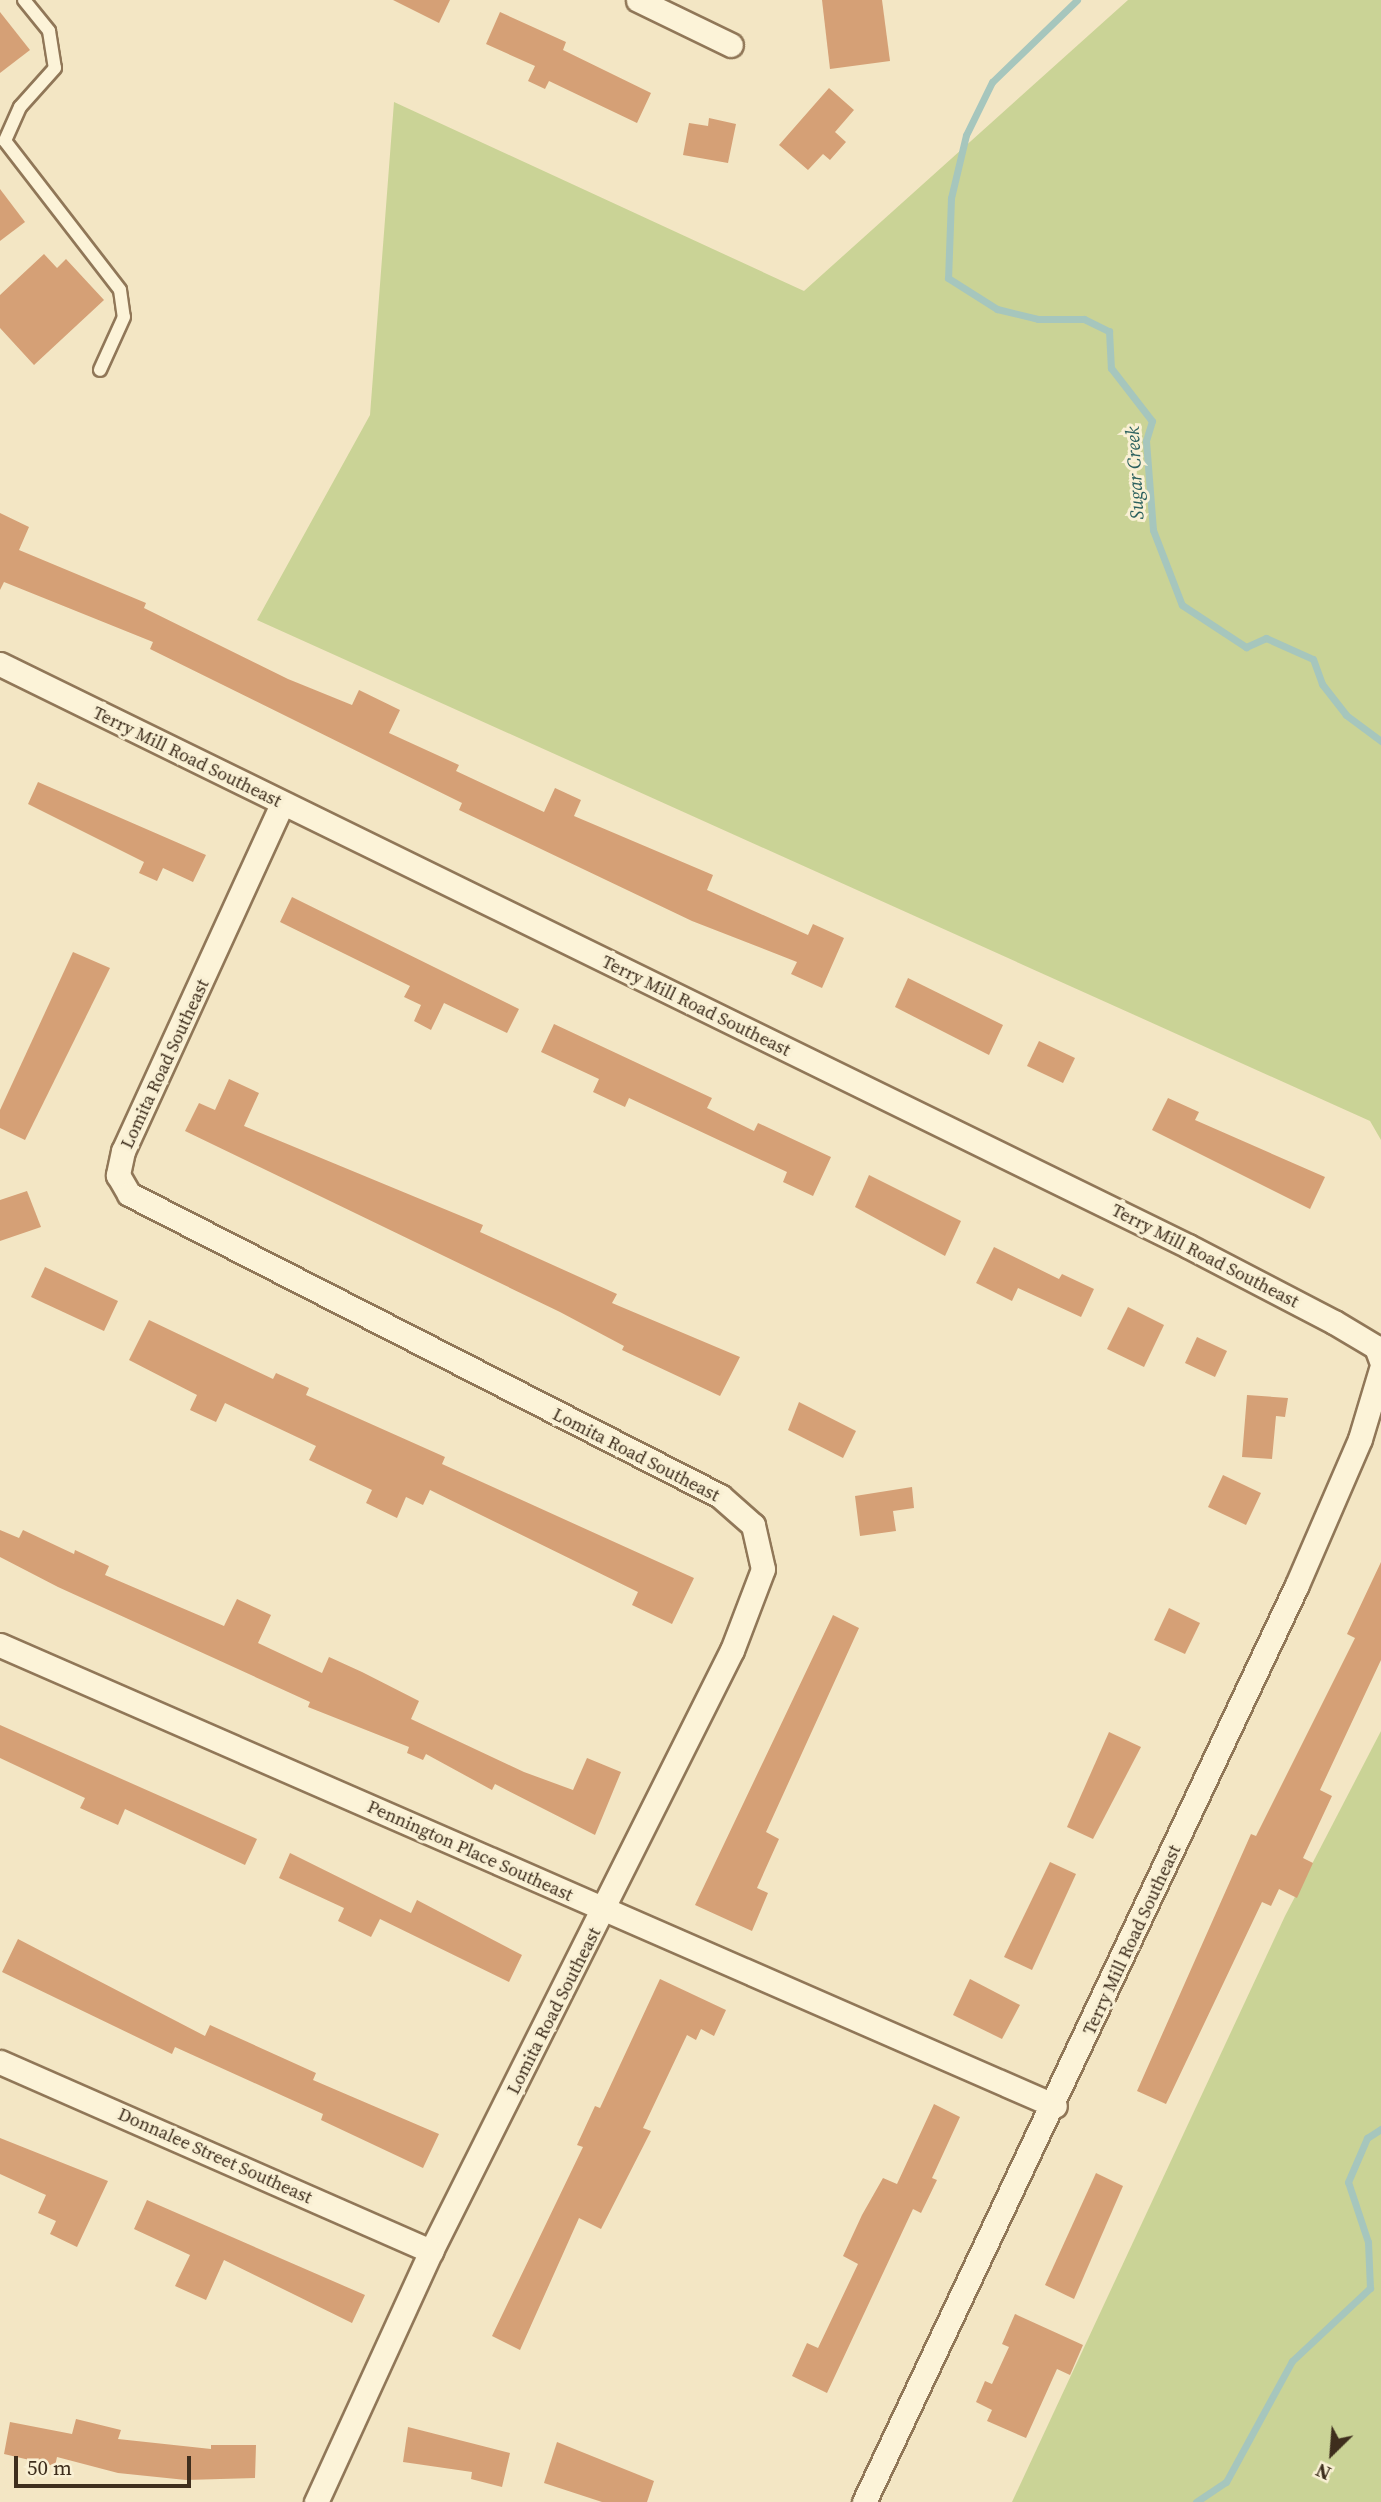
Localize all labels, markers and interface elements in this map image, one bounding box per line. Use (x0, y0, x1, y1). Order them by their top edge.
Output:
water label: Sugar Creek (1121, 426, 1149, 520)
street label: Terry Mill Road Southeast (89, 702, 285, 812)
street label: Terry Mill Road Southeast (598, 951, 794, 1061)
street label: Lomita Road Southeast (116, 976, 214, 1152)
street label: Terry Mill Road Southeast (1108, 1199, 1302, 1313)
street label: Lomita Road Southeast (549, 1404, 723, 1506)
street label: Pennington Place Southeast (364, 1796, 576, 1906)
street label: Terry Mill Road Southeast (1078, 1842, 1186, 2038)
street label: Lomita Road Southeast (503, 1924, 605, 2098)
street label: Donnalee Street Southeast (115, 2103, 315, 2209)
north arrow (1297, 2418, 1367, 2488)
scale bar (18, 2442, 194, 2486)
text: 50 m (27, 2453, 72, 2482)
text: N (1311, 2457, 1335, 2487)

